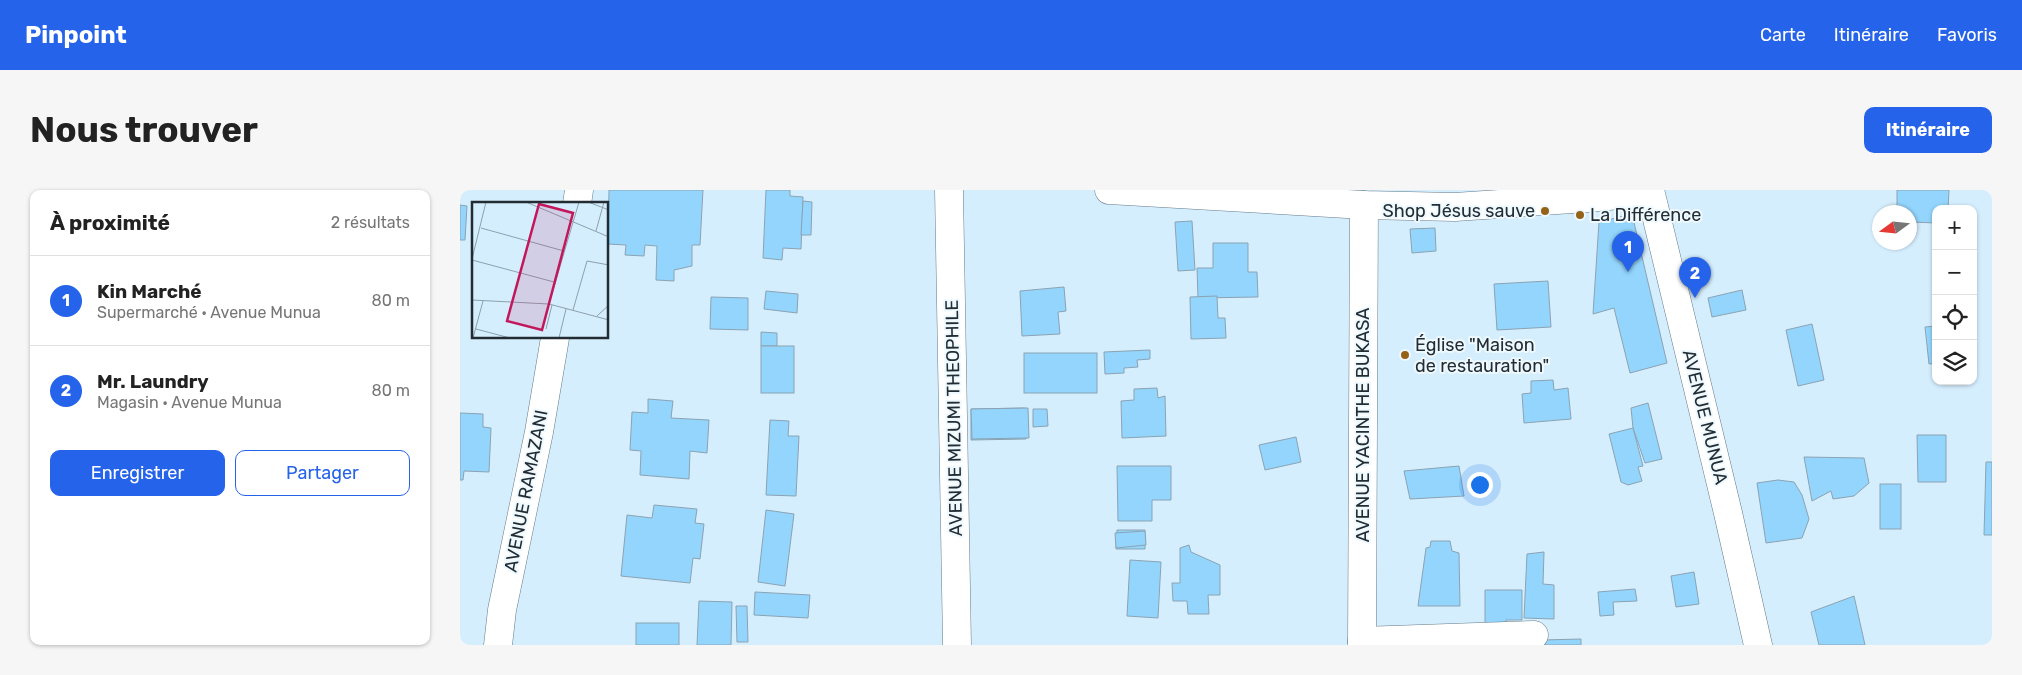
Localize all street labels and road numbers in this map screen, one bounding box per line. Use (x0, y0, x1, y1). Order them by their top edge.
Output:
street label: AVENUE MIZUMI THEOPHILE (941, 299, 967, 537)
street label: AVENUE YACINTHE BUKASA (1352, 308, 1374, 542)
street label: AVENUE MUNUA (1678, 347, 1732, 487)
street label: AVENUE RAMAZANI (499, 408, 553, 574)

